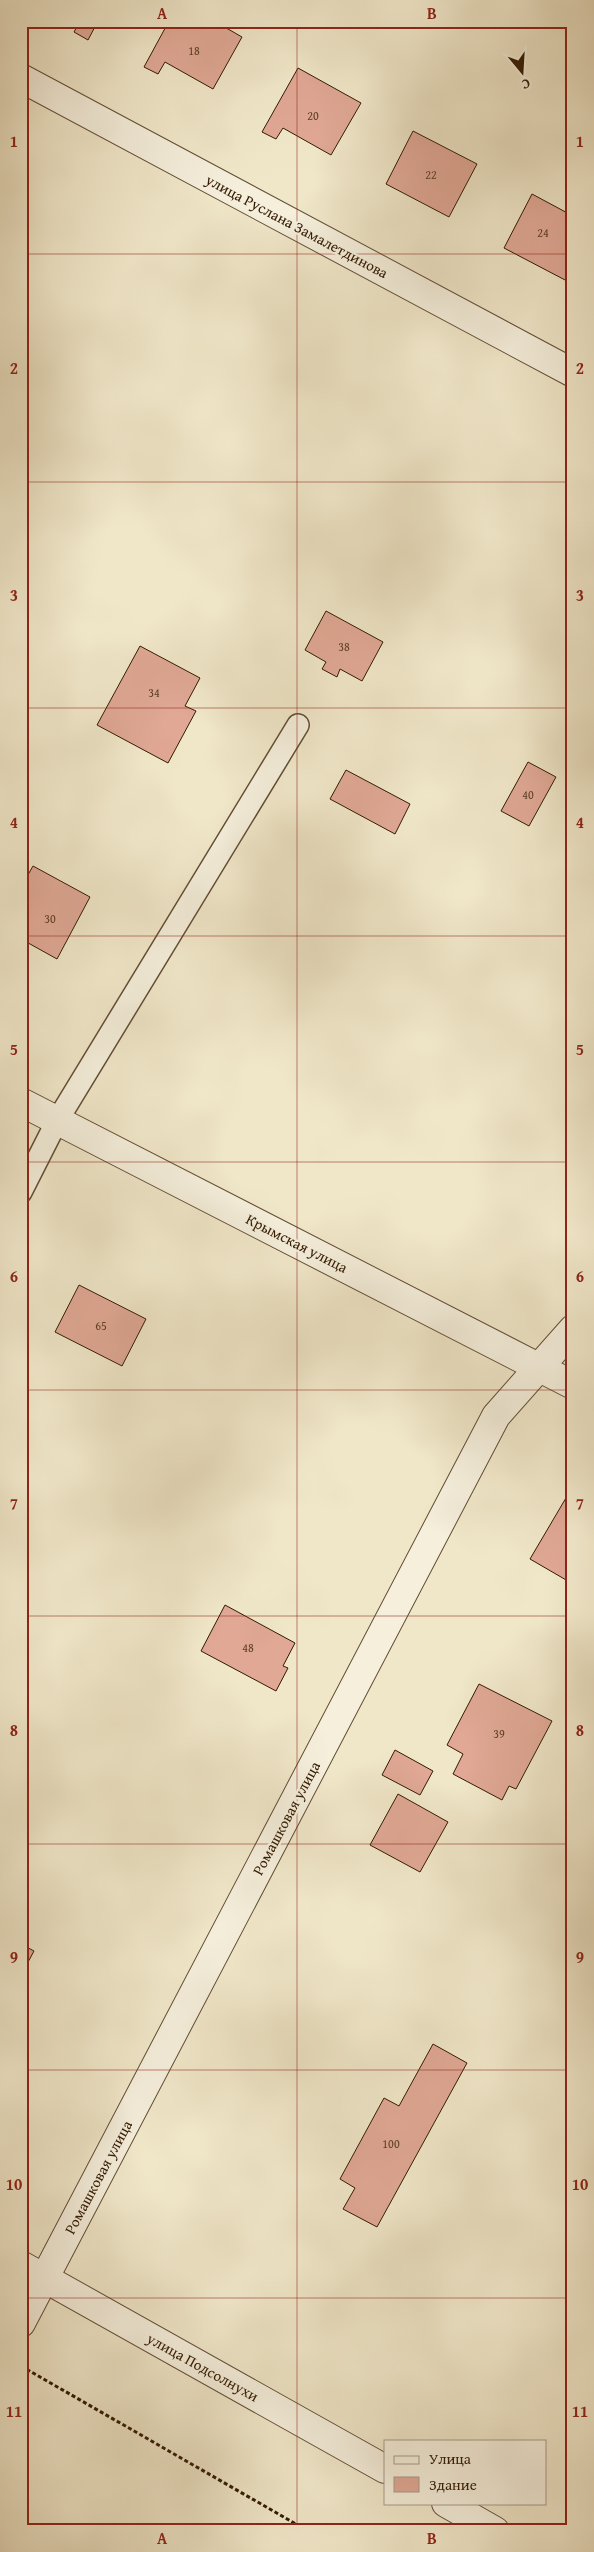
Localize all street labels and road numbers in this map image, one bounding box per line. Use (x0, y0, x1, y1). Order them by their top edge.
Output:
street label: улица Руслана Замалетдинова (201, 168, 393, 284)
street label: Крымская улица (243, 1208, 352, 1278)
street label: Ромашковая улица (247, 1757, 325, 1879)
street label: Ромашковая улица (59, 2116, 137, 2238)
street label: улица Подсолнухи (142, 2327, 263, 2406)

